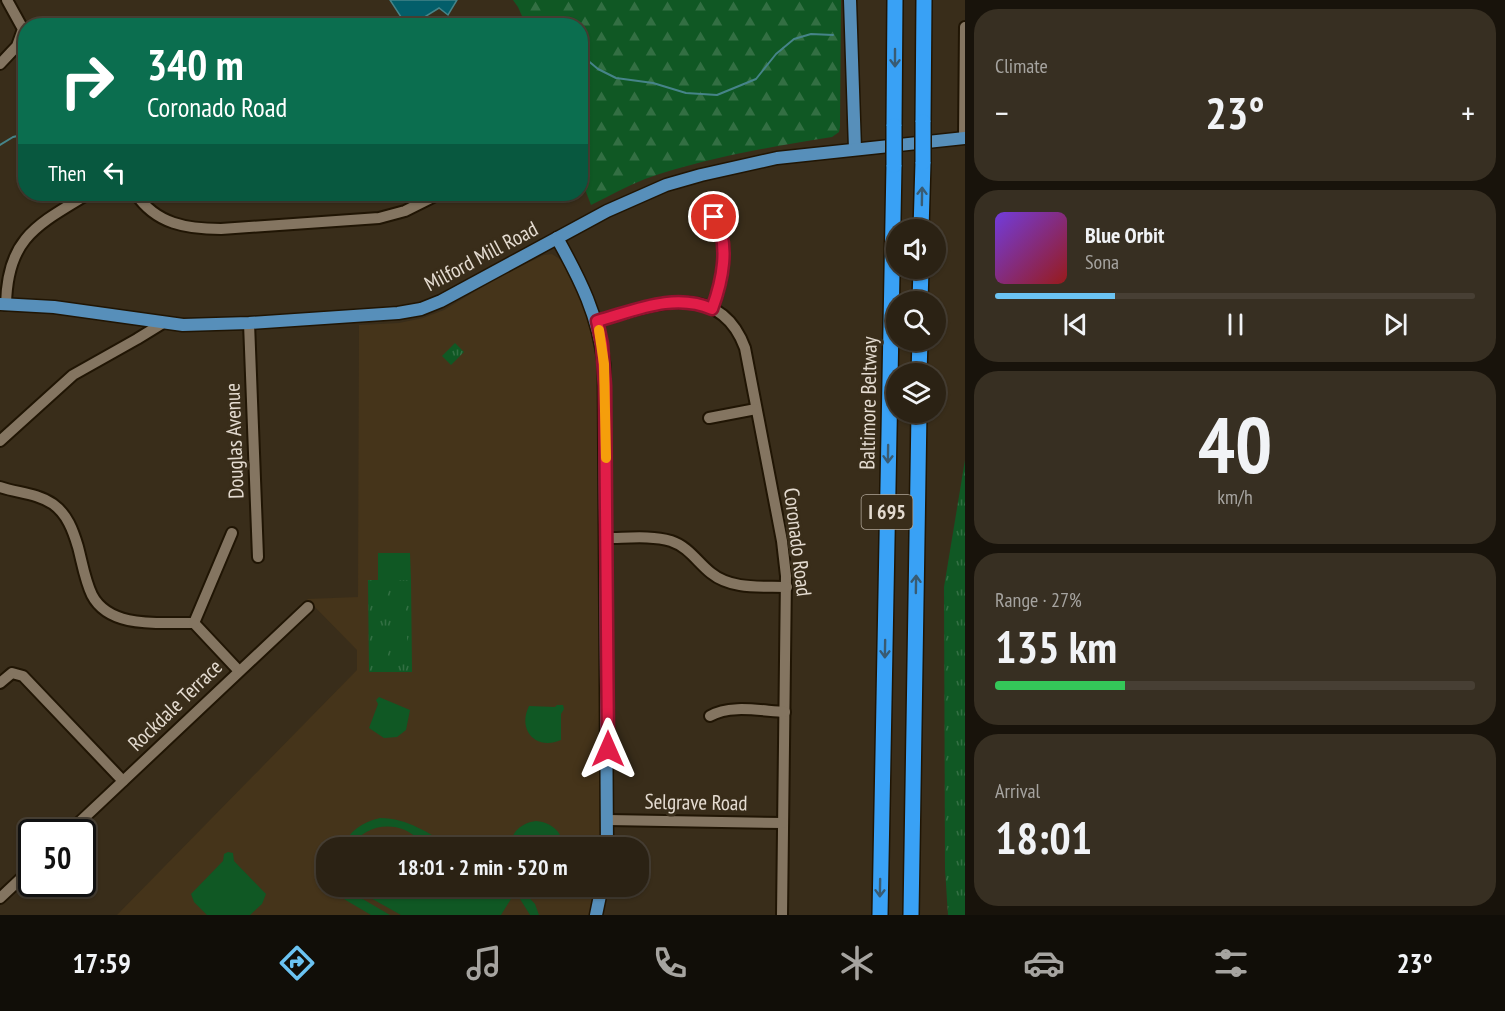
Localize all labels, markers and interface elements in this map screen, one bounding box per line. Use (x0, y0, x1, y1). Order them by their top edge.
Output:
text: 340 m (147, 37, 244, 92)
icon: right (48, 42, 126, 120)
one-way arrow (889, 48, 900, 68)
text: Climate (995, 53, 1048, 79)
text: 23° (1205, 83, 1265, 141)
text: Coronado Road (147, 90, 287, 124)
text: − (995, 91, 1009, 134)
text: + (1461, 91, 1475, 134)
icon: left (98, 156, 131, 189)
text: Then (48, 159, 86, 187)
one-way arrow (916, 186, 928, 206)
pin (688, 191, 739, 242)
icon: arrive (697, 200, 730, 233)
street label: Milford Mill Road (420, 215, 542, 297)
map controls (886, 219, 946, 423)
button: sound (886, 219, 946, 279)
text: Blue Orbit (1085, 221, 1164, 249)
text: Sona (1085, 249, 1119, 275)
button: search (886, 291, 946, 351)
icon: previous (1059, 308, 1092, 341)
icon: pause (1219, 308, 1252, 341)
icon: next (1379, 308, 1412, 341)
street label: Baltimore Beltway (853, 336, 883, 470)
button: layers (886, 363, 946, 423)
street label: Douglas Avenue (218, 383, 250, 499)
text: 40 (1198, 394, 1272, 495)
one-way arrow (883, 444, 894, 464)
text: km/h (1217, 484, 1253, 510)
street label: Coronado Road (778, 486, 818, 598)
road number: I 695 (862, 495, 912, 529)
one-way arrow (910, 574, 922, 594)
text: Range · 27% (995, 587, 1082, 613)
text: 135 km (995, 617, 1117, 675)
one-way arrow (879, 639, 890, 659)
street label: Rockdale Terrace (122, 653, 228, 757)
position arrow (576, 717, 640, 781)
text: Arrival (995, 778, 1040, 804)
street label: Selgrave Road (644, 788, 748, 816)
text: 18:01 (995, 808, 1092, 866)
speed limit sign: 50 (18, 819, 96, 897)
text: 18:01 · 2 min · 520 m (397, 853, 568, 881)
one-way arrow (874, 877, 886, 897)
icon: directions (276, 942, 318, 984)
icon: music (463, 942, 505, 984)
icon: phone (649, 942, 691, 984)
icon: climate (836, 942, 878, 984)
icon: car (1023, 942, 1065, 984)
icon: filters (1210, 942, 1252, 984)
text: 17:59 (72, 946, 131, 980)
text: 23° (1397, 946, 1432, 980)

